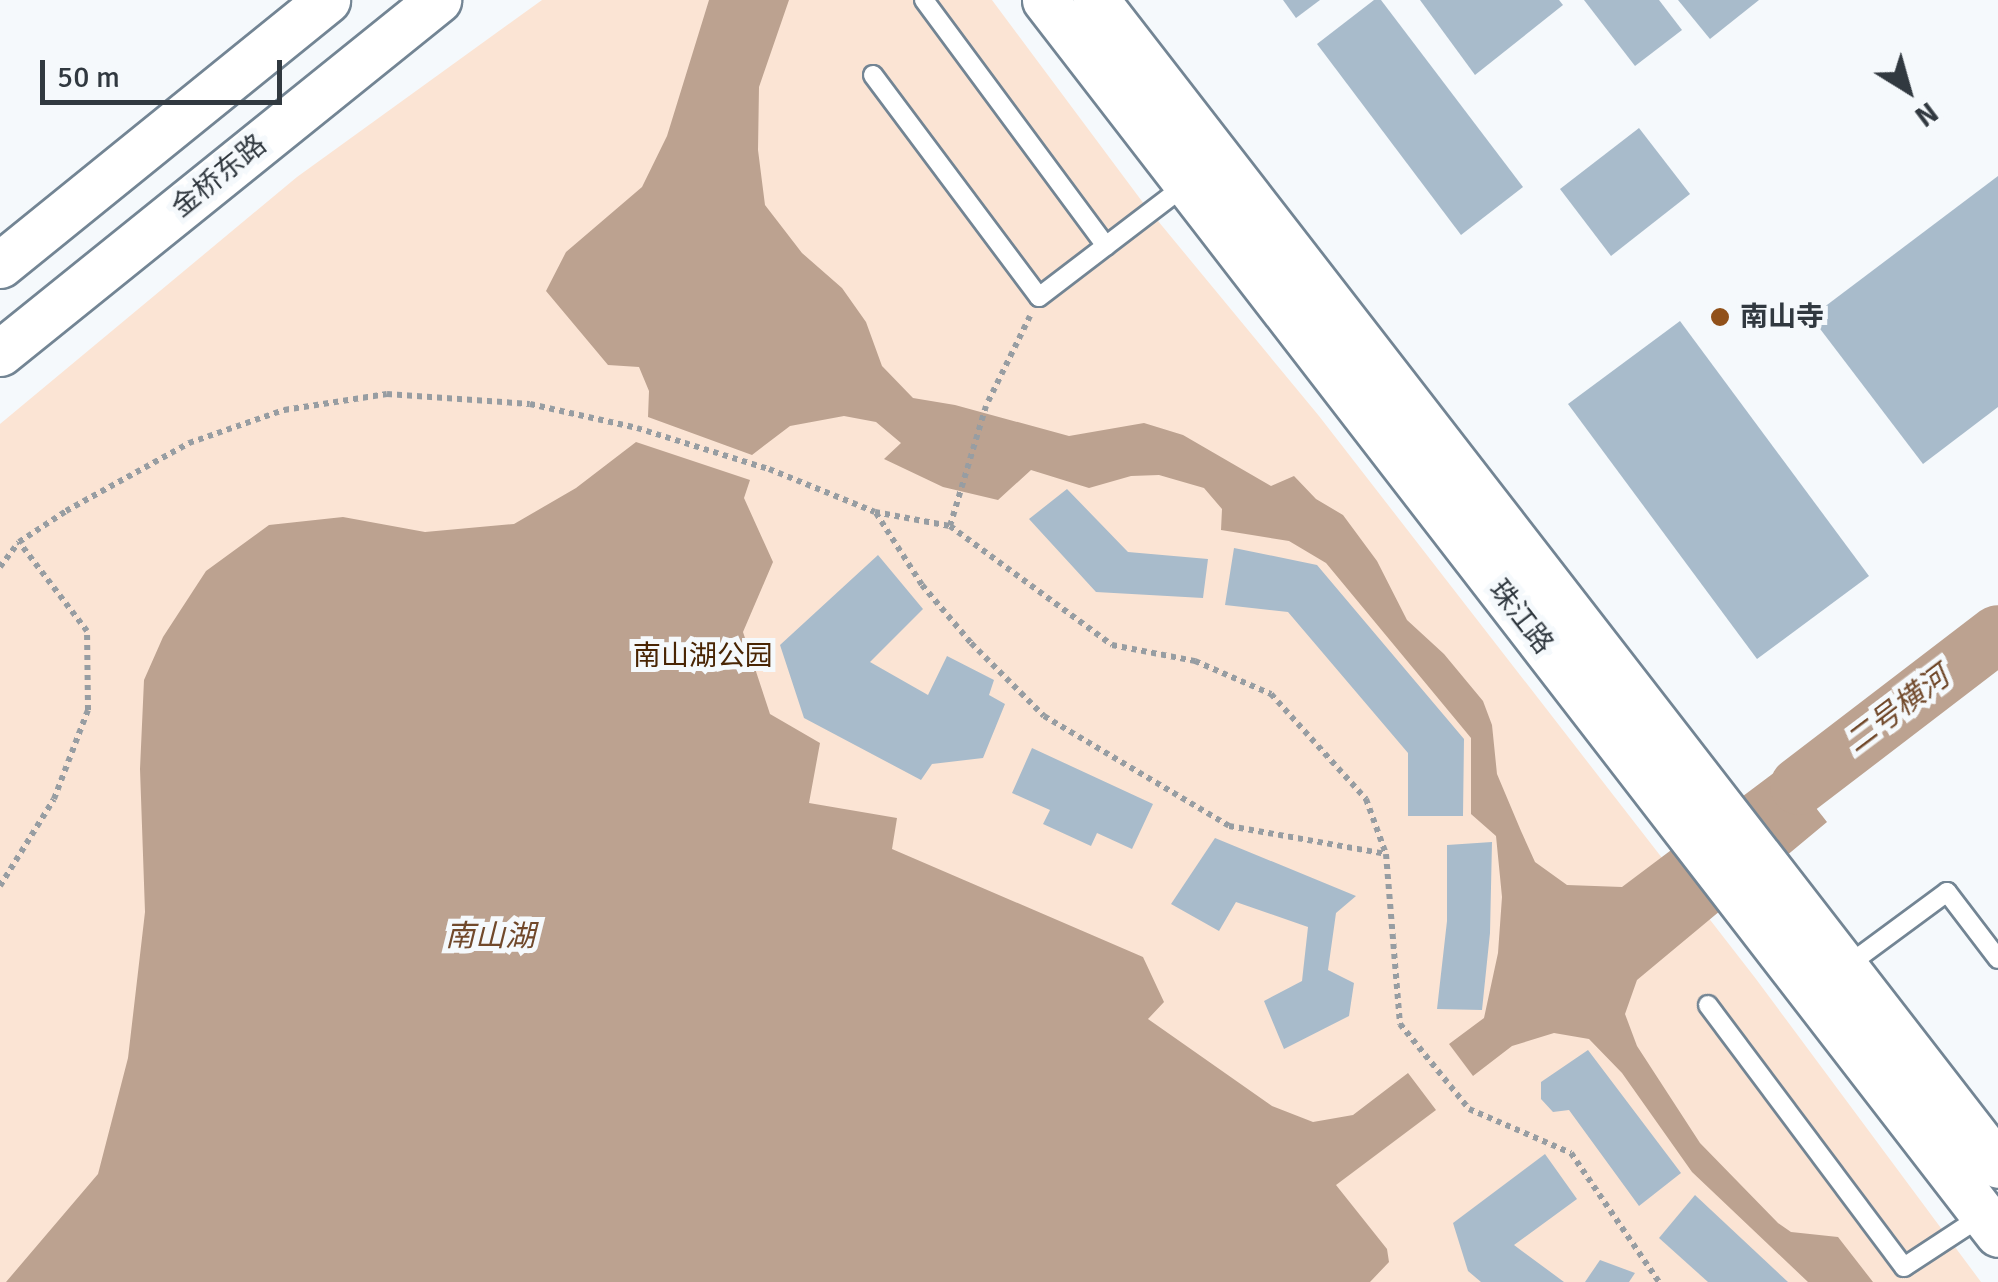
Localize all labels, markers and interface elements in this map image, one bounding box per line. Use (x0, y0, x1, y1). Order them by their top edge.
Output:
scale bar (45, 40, 288, 102)
north arrow (1858, 40, 1958, 140)
text: 50 m (57, 59, 120, 96)
text: N (1908, 95, 1944, 133)
street label: 金桥东路 (165, 128, 273, 224)
place label: 南山寺 (1740, 300, 1824, 334)
marker: 南山寺 (1709, 306, 1731, 328)
street label: 珠江路 (1482, 574, 1560, 660)
park label: 南山湖公园 (633, 639, 773, 673)
water label: 二号横河 (1839, 660, 1957, 760)
water label: 南山湖 (445, 919, 535, 955)

